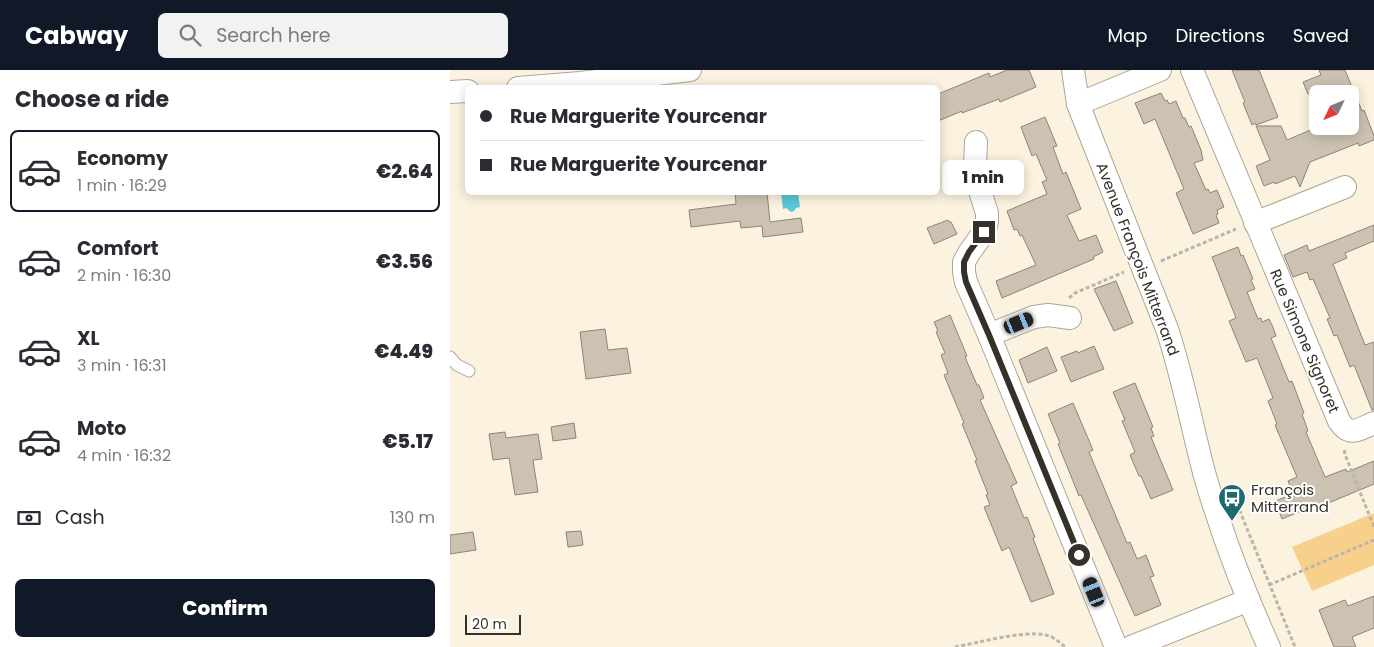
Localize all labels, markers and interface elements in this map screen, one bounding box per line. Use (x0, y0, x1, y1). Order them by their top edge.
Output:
search box (158, 13, 508, 58)
text: Cabway (25, 19, 128, 52)
icon: search (176, 21, 204, 49)
text: Search here (216, 22, 331, 49)
text: Map (1108, 23, 1147, 48)
text: Directions (1175, 23, 1265, 48)
text: Saved (1293, 23, 1349, 48)
text: Choose a ride (15, 84, 169, 115)
north arrow (1309, 85, 1359, 135)
map controls (1309, 85, 1359, 135)
text: Rue Marguerite Yourcenar (510, 103, 767, 130)
text: Economy (77, 145, 168, 172)
icon: car (17, 149, 62, 194)
text: Rue Marguerite Yourcenar (510, 151, 767, 178)
text: €2.64 (376, 158, 433, 185)
street label: Avenue François Mitterrand (1091, 159, 1185, 359)
callout: 1 min (943, 160, 1025, 194)
text: 1 min (962, 166, 1004, 189)
text: 1 min · 16:29 (77, 174, 167, 197)
route end (973, 221, 995, 243)
text: Comfort (77, 235, 159, 262)
icon: car (17, 239, 62, 284)
text: €3.56 (376, 248, 433, 275)
text: 2 min · 16:30 (77, 264, 171, 287)
street label: Rue Simone Signoret (1265, 266, 1345, 416)
car (1002, 310, 1035, 336)
text: XL (77, 325, 100, 352)
icon: car (17, 329, 62, 374)
text: €4.49 (374, 338, 433, 365)
text: 3 min · 16:31 (77, 354, 167, 377)
text: Moto (77, 415, 126, 442)
icon: car (17, 419, 62, 464)
text: €5.17 (382, 428, 433, 455)
text: 4 min · 16:32 (77, 444, 171, 467)
place label: François Mitterrand (1251, 479, 1329, 517)
bus stop icon: François Mitterrand (1217, 483, 1247, 522)
icon: cash (15, 504, 43, 532)
text: Cash (55, 504, 105, 531)
text: 130 m (390, 506, 435, 529)
route start (1068, 544, 1090, 566)
car (1081, 575, 1106, 609)
button: Confirm (15, 579, 435, 637)
scale bar (465, 612, 521, 635)
text: 20 m (472, 614, 507, 634)

